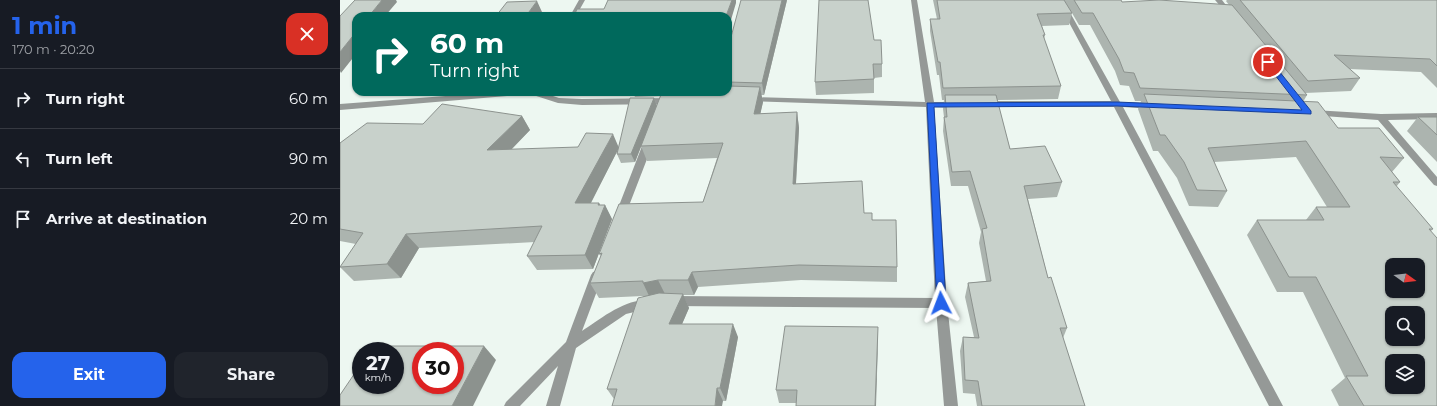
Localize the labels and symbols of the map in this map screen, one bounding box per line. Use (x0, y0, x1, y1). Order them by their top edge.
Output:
pin (1251, 45, 1285, 79)
north arrow (1385, 258, 1425, 298)
position arrow (920, 282, 962, 324)
speed limit sign: 30 (412, 342, 464, 394)

